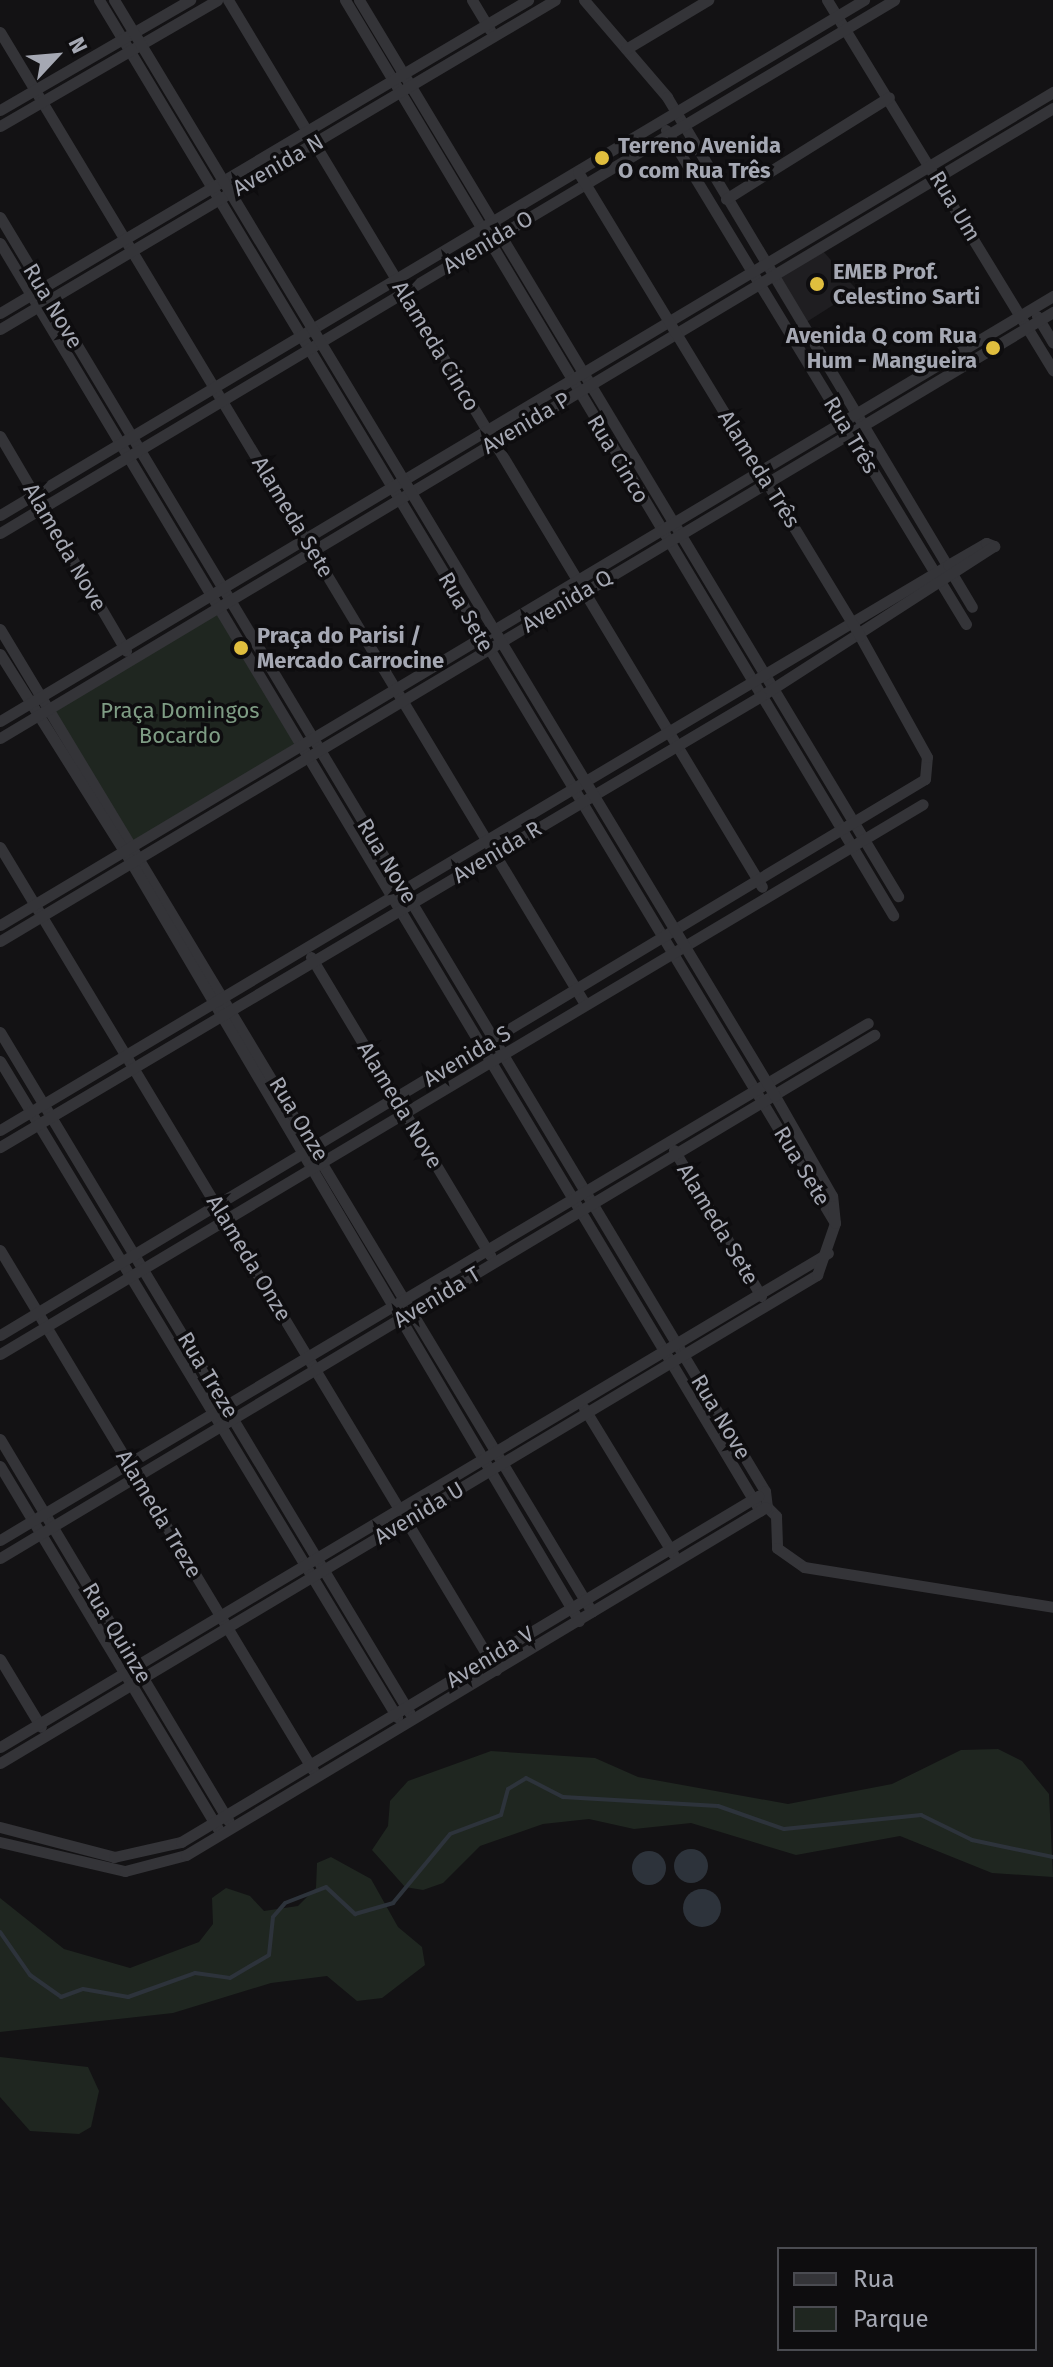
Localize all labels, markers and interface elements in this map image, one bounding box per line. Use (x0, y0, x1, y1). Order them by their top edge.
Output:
north arrow (16, 16, 96, 96)
text: N (63, 33, 93, 58)
street label: Avenida N (228, 128, 328, 202)
place label: Terreno Avenida O com Rua Três (618, 132, 781, 184)
marker: Terreno Avenida O com Rua Três (593, 149, 611, 167)
street label: Rua Um (924, 166, 986, 246)
street label: Avenida O (438, 205, 538, 279)
place label: EMEB Prof. Celestino Sarti (833, 258, 980, 310)
street label: Rua Nove (17, 259, 89, 353)
marker: EMEB Prof. Celestino Sarti (808, 275, 826, 293)
street label: Alameda Cinco (387, 276, 485, 416)
place label: Avenida Q com Rua Hum - Mangueira (786, 322, 977, 374)
marker: Avenida Q com Rua Hum - Mangueira (984, 339, 1002, 357)
street label: Avenida P (477, 386, 575, 460)
street label: Rua Três (818, 392, 884, 478)
street label: Alameda Três (712, 405, 806, 533)
street label: Rua Cinco (581, 410, 655, 508)
street label: Alameda Sete (247, 452, 339, 582)
street label: Alameda Nove (18, 478, 112, 616)
street label: Avenida Q (517, 564, 617, 638)
street label: Rua Sete (433, 568, 499, 656)
place label: Praça do Parisi / Mercado Carrocine (257, 622, 444, 674)
marker: Praça do Parisi / Mercado Carrocine (232, 639, 250, 657)
park label: Praça Domingos Bocardo (100, 697, 260, 748)
street label: Rua Nove (351, 814, 423, 908)
street label: Avenida R (448, 815, 546, 889)
street label: Avenida S (418, 1020, 516, 1092)
street label: Alameda Nove (352, 1037, 448, 1173)
street label: Rua Onze (264, 1072, 334, 1166)
street label: Rua Sete (768, 1122, 836, 1210)
street label: Alameda Sete (672, 1159, 764, 1289)
street label: Alameda Onze (201, 1190, 297, 1326)
street label: Avenida T (389, 1261, 485, 1333)
street label: Rua Treze (172, 1327, 244, 1423)
street label: Rua Nove (685, 1370, 757, 1464)
street label: Alameda Treze (110, 1445, 208, 1583)
street label: Avenida U (369, 1476, 469, 1550)
street label: Rua Quinze (77, 1578, 157, 1688)
street label: Avenida V (441, 1621, 539, 1693)
legend (777, 2247, 1037, 2351)
text: Rua (853, 2265, 895, 2293)
text: Parque (853, 2305, 929, 2333)

